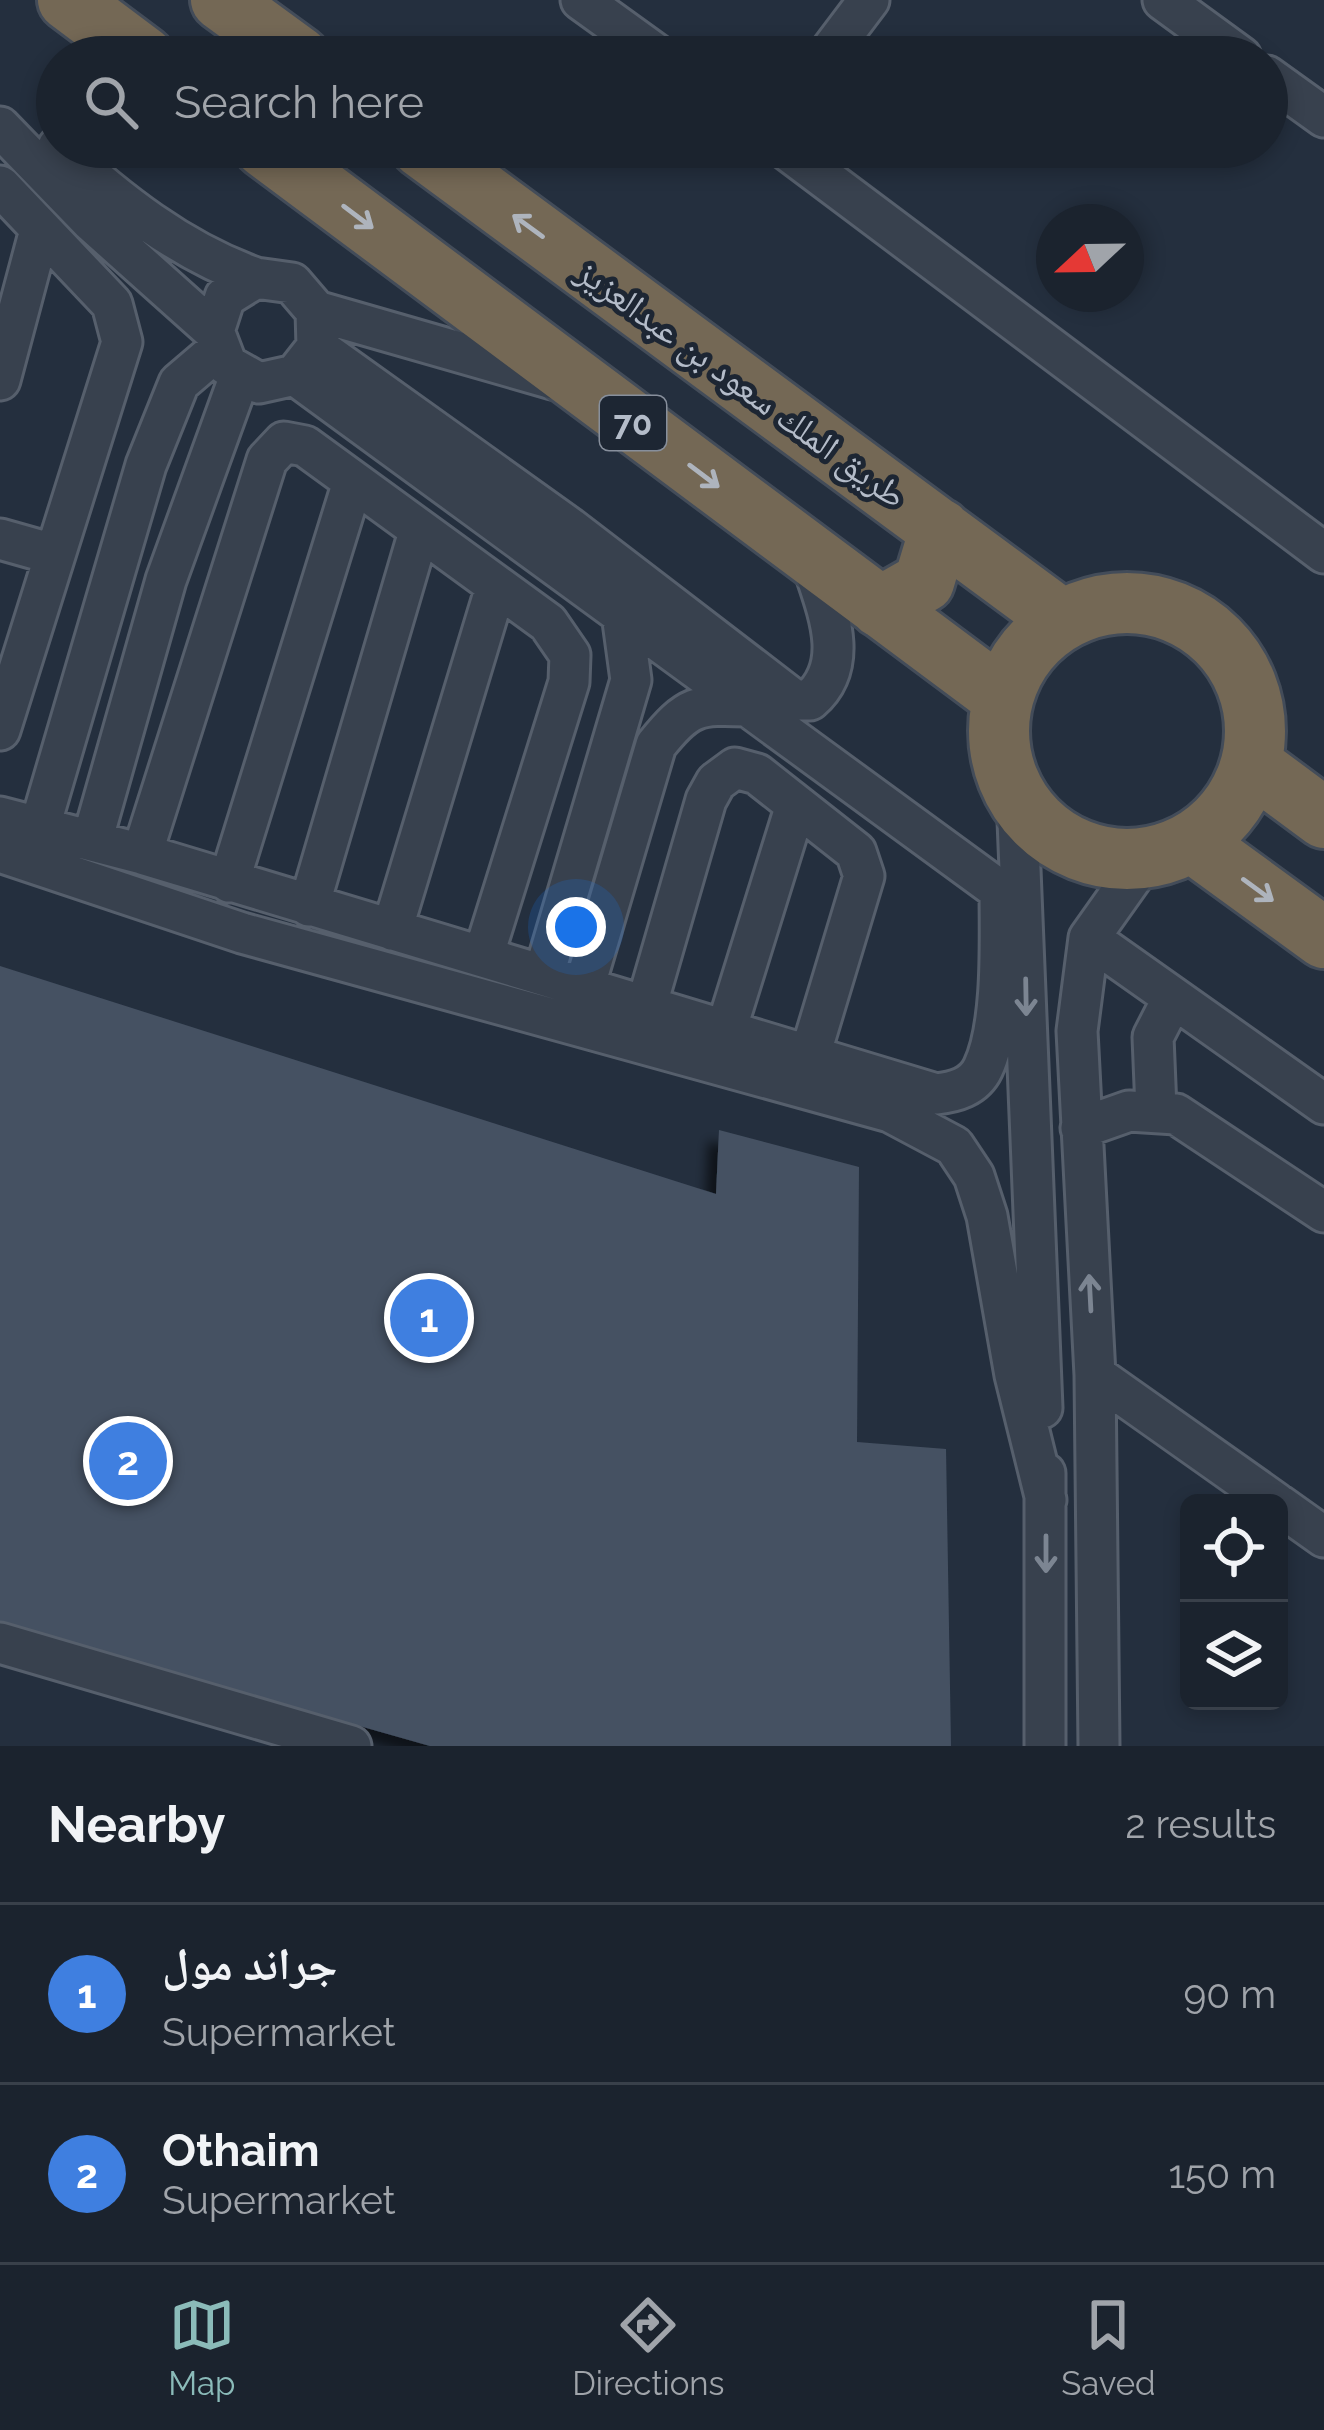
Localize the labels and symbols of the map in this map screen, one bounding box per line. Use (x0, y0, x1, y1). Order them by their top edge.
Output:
one-way arrow (341, 204, 374, 230)
north arrow (1036, 204, 1144, 312)
one-way arrow (512, 214, 545, 240)
street label: طريق الملك سعود بن عبدالعزيز (568, 249, 915, 517)
road number: 70 (600, 396, 666, 450)
one-way arrow (687, 462, 719, 489)
one-way arrow (1241, 877, 1274, 903)
your location (546, 897, 606, 957)
one-way arrow (1015, 977, 1037, 1016)
pin: 1 (390, 1273, 468, 1363)
one-way arrow (1078, 1274, 1101, 1313)
pin: 2 (89, 1416, 167, 1506)
one-way arrow (1035, 1534, 1057, 1573)

